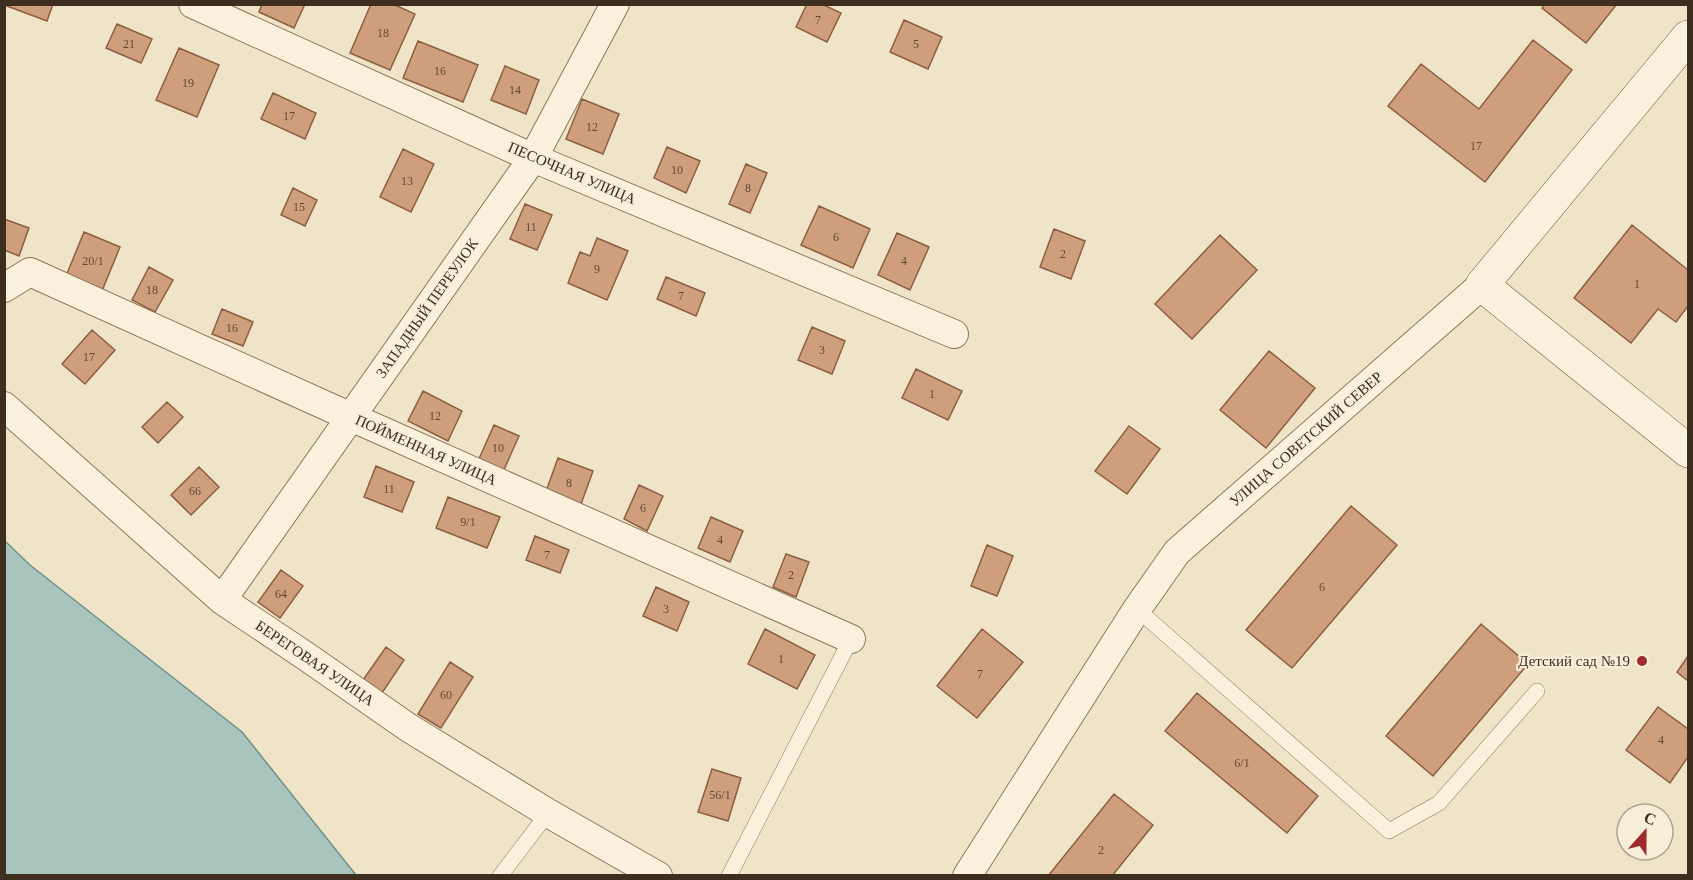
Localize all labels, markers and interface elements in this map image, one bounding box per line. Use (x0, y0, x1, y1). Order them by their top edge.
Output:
house number: 7 (815, 13, 821, 27)
house number: 18 (377, 26, 389, 40)
house number: 21 (123, 37, 135, 51)
house number: 5 (913, 37, 919, 51)
house number: 16 (434, 64, 446, 78)
house number: 19 (182, 76, 194, 90)
house number: 14 (509, 83, 521, 97)
house number: 17 (283, 109, 295, 123)
house number: 12 (586, 120, 598, 134)
street label: ПЕСОЧНАЯ УЛИЦА (506, 139, 638, 207)
house number: 17 (1470, 139, 1482, 153)
house number: 10 (671, 163, 683, 177)
house number: 13 (401, 174, 413, 188)
house number: 8 (745, 181, 751, 195)
house number: 15 (293, 200, 305, 214)
house number: 11 (525, 220, 537, 234)
house number: 6 (833, 230, 839, 244)
street label: ЗАПАДНЫЙ ПЕРЕУЛОК (373, 235, 482, 381)
house number: 2 (1060, 247, 1066, 261)
house number: 20/1 (82, 254, 104, 268)
house number: 4 (901, 254, 907, 268)
house number: 9 (594, 262, 600, 276)
house number: 1 (1634, 277, 1640, 291)
house number: 18 (146, 283, 158, 297)
house number: 7 (678, 289, 684, 303)
house number: 16 (226, 321, 238, 335)
house number: 3 (819, 343, 825, 357)
house number: 17 (83, 350, 95, 364)
street label: УЛИЦА СОВЕТСКИЙ СЕВЕР (1227, 368, 1385, 510)
house number: 1 (929, 387, 935, 401)
house number: 12 (429, 409, 441, 423)
street label: ПОЙМЕННАЯ УЛИЦА (353, 412, 499, 488)
house number: 10 (492, 441, 504, 455)
house number: 8 (566, 476, 572, 490)
house number: 11 (383, 482, 395, 496)
house number: 66 (189, 484, 201, 498)
house number: 6 (640, 501, 646, 515)
house number: 9/1 (460, 515, 476, 529)
house number: 4 (717, 533, 723, 547)
house number: 7 (544, 548, 550, 562)
house number: 2 (788, 568, 794, 582)
house number: 6 (1319, 580, 1325, 594)
house number: 64 (275, 587, 287, 601)
house number: 3 (663, 602, 669, 616)
street label: БЕРЕГОВАЯ УЛИЦА (253, 617, 377, 709)
house number: 1 (778, 652, 784, 666)
place label: Детский сад №19 (1518, 653, 1630, 669)
marker: Детский сад №19 (1635, 654, 1649, 668)
house number: 7 (977, 667, 983, 681)
house number: 60 (440, 688, 452, 702)
house number: 4 (1658, 733, 1664, 747)
house number: 6/1 (1234, 756, 1250, 770)
house number: 56/1 (709, 788, 731, 802)
north arrow (1615, 802, 1675, 862)
text: С (1642, 808, 1659, 828)
house number: 2 (1098, 843, 1104, 857)

